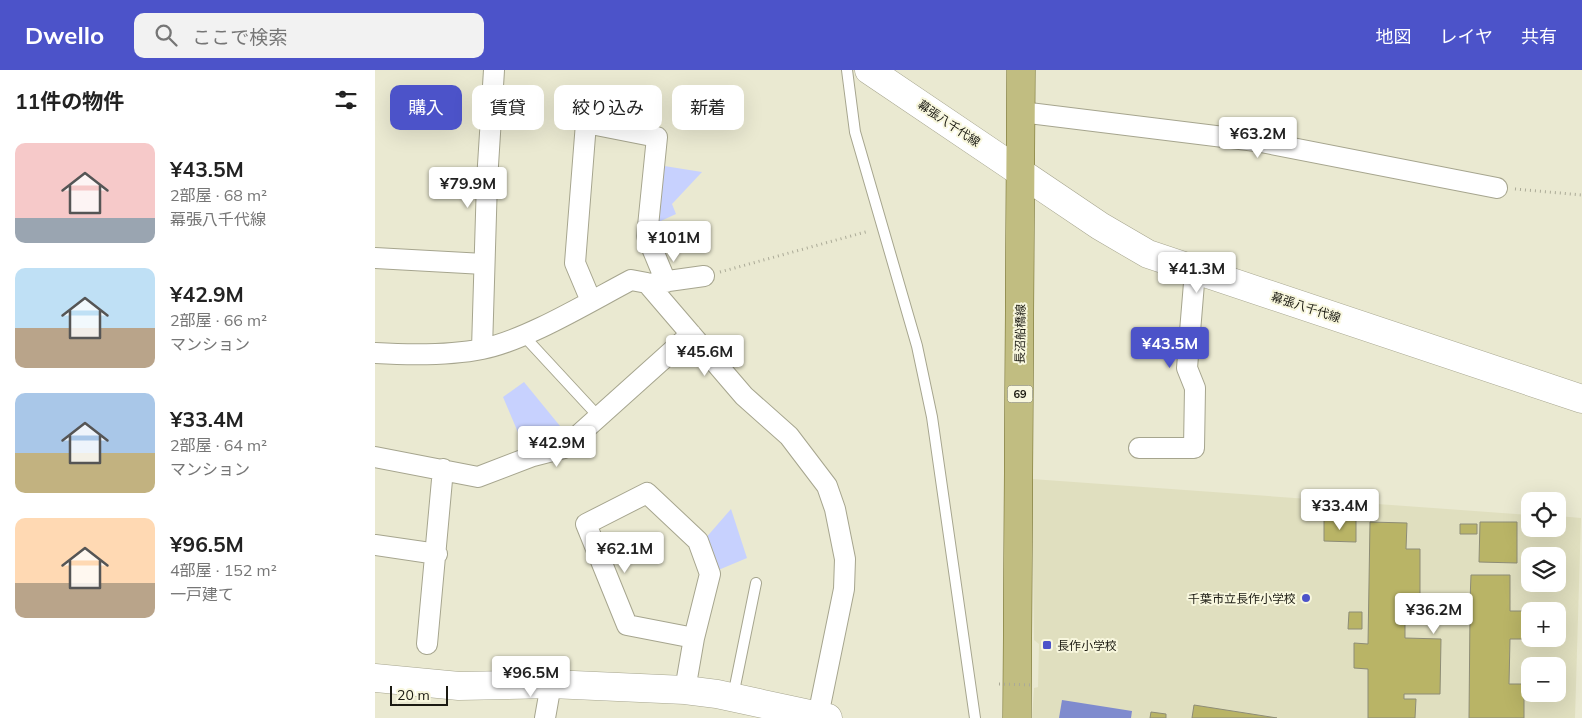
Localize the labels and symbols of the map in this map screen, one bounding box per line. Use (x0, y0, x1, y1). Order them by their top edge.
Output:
street label: 幕張八千代線 (915, 97, 983, 149)
pin: ¥63.2M (1217, 116, 1299, 159)
pin: ¥79.9M (427, 166, 509, 209)
pin: ¥101M (639, 220, 709, 263)
pin: ¥41.3M (1156, 252, 1238, 294)
street label: 幕張八千代線 (1269, 289, 1343, 325)
street label: 長沼船橋線 (1012, 304, 1028, 364)
pin: ¥43.5M (1129, 326, 1211, 369)
pin: ¥45.6M (664, 334, 746, 377)
road number: 69 (1007, 386, 1033, 402)
pin: ¥42.9M (516, 426, 598, 468)
pin: ¥33.4M (1299, 488, 1381, 531)
pin: ¥62.1M (584, 532, 666, 574)
place label: 千葉市立長作小学校 (1188, 591, 1296, 606)
marker: 千葉市立長作小学校 (1300, 592, 1312, 604)
pin: ¥36.2M (1393, 592, 1475, 635)
place label: 長作小学校 (1057, 638, 1117, 653)
marker: 長作小学校 (1041, 639, 1053, 651)
pin: ¥96.5M (490, 656, 572, 698)
scale bar (390, 683, 447, 706)

